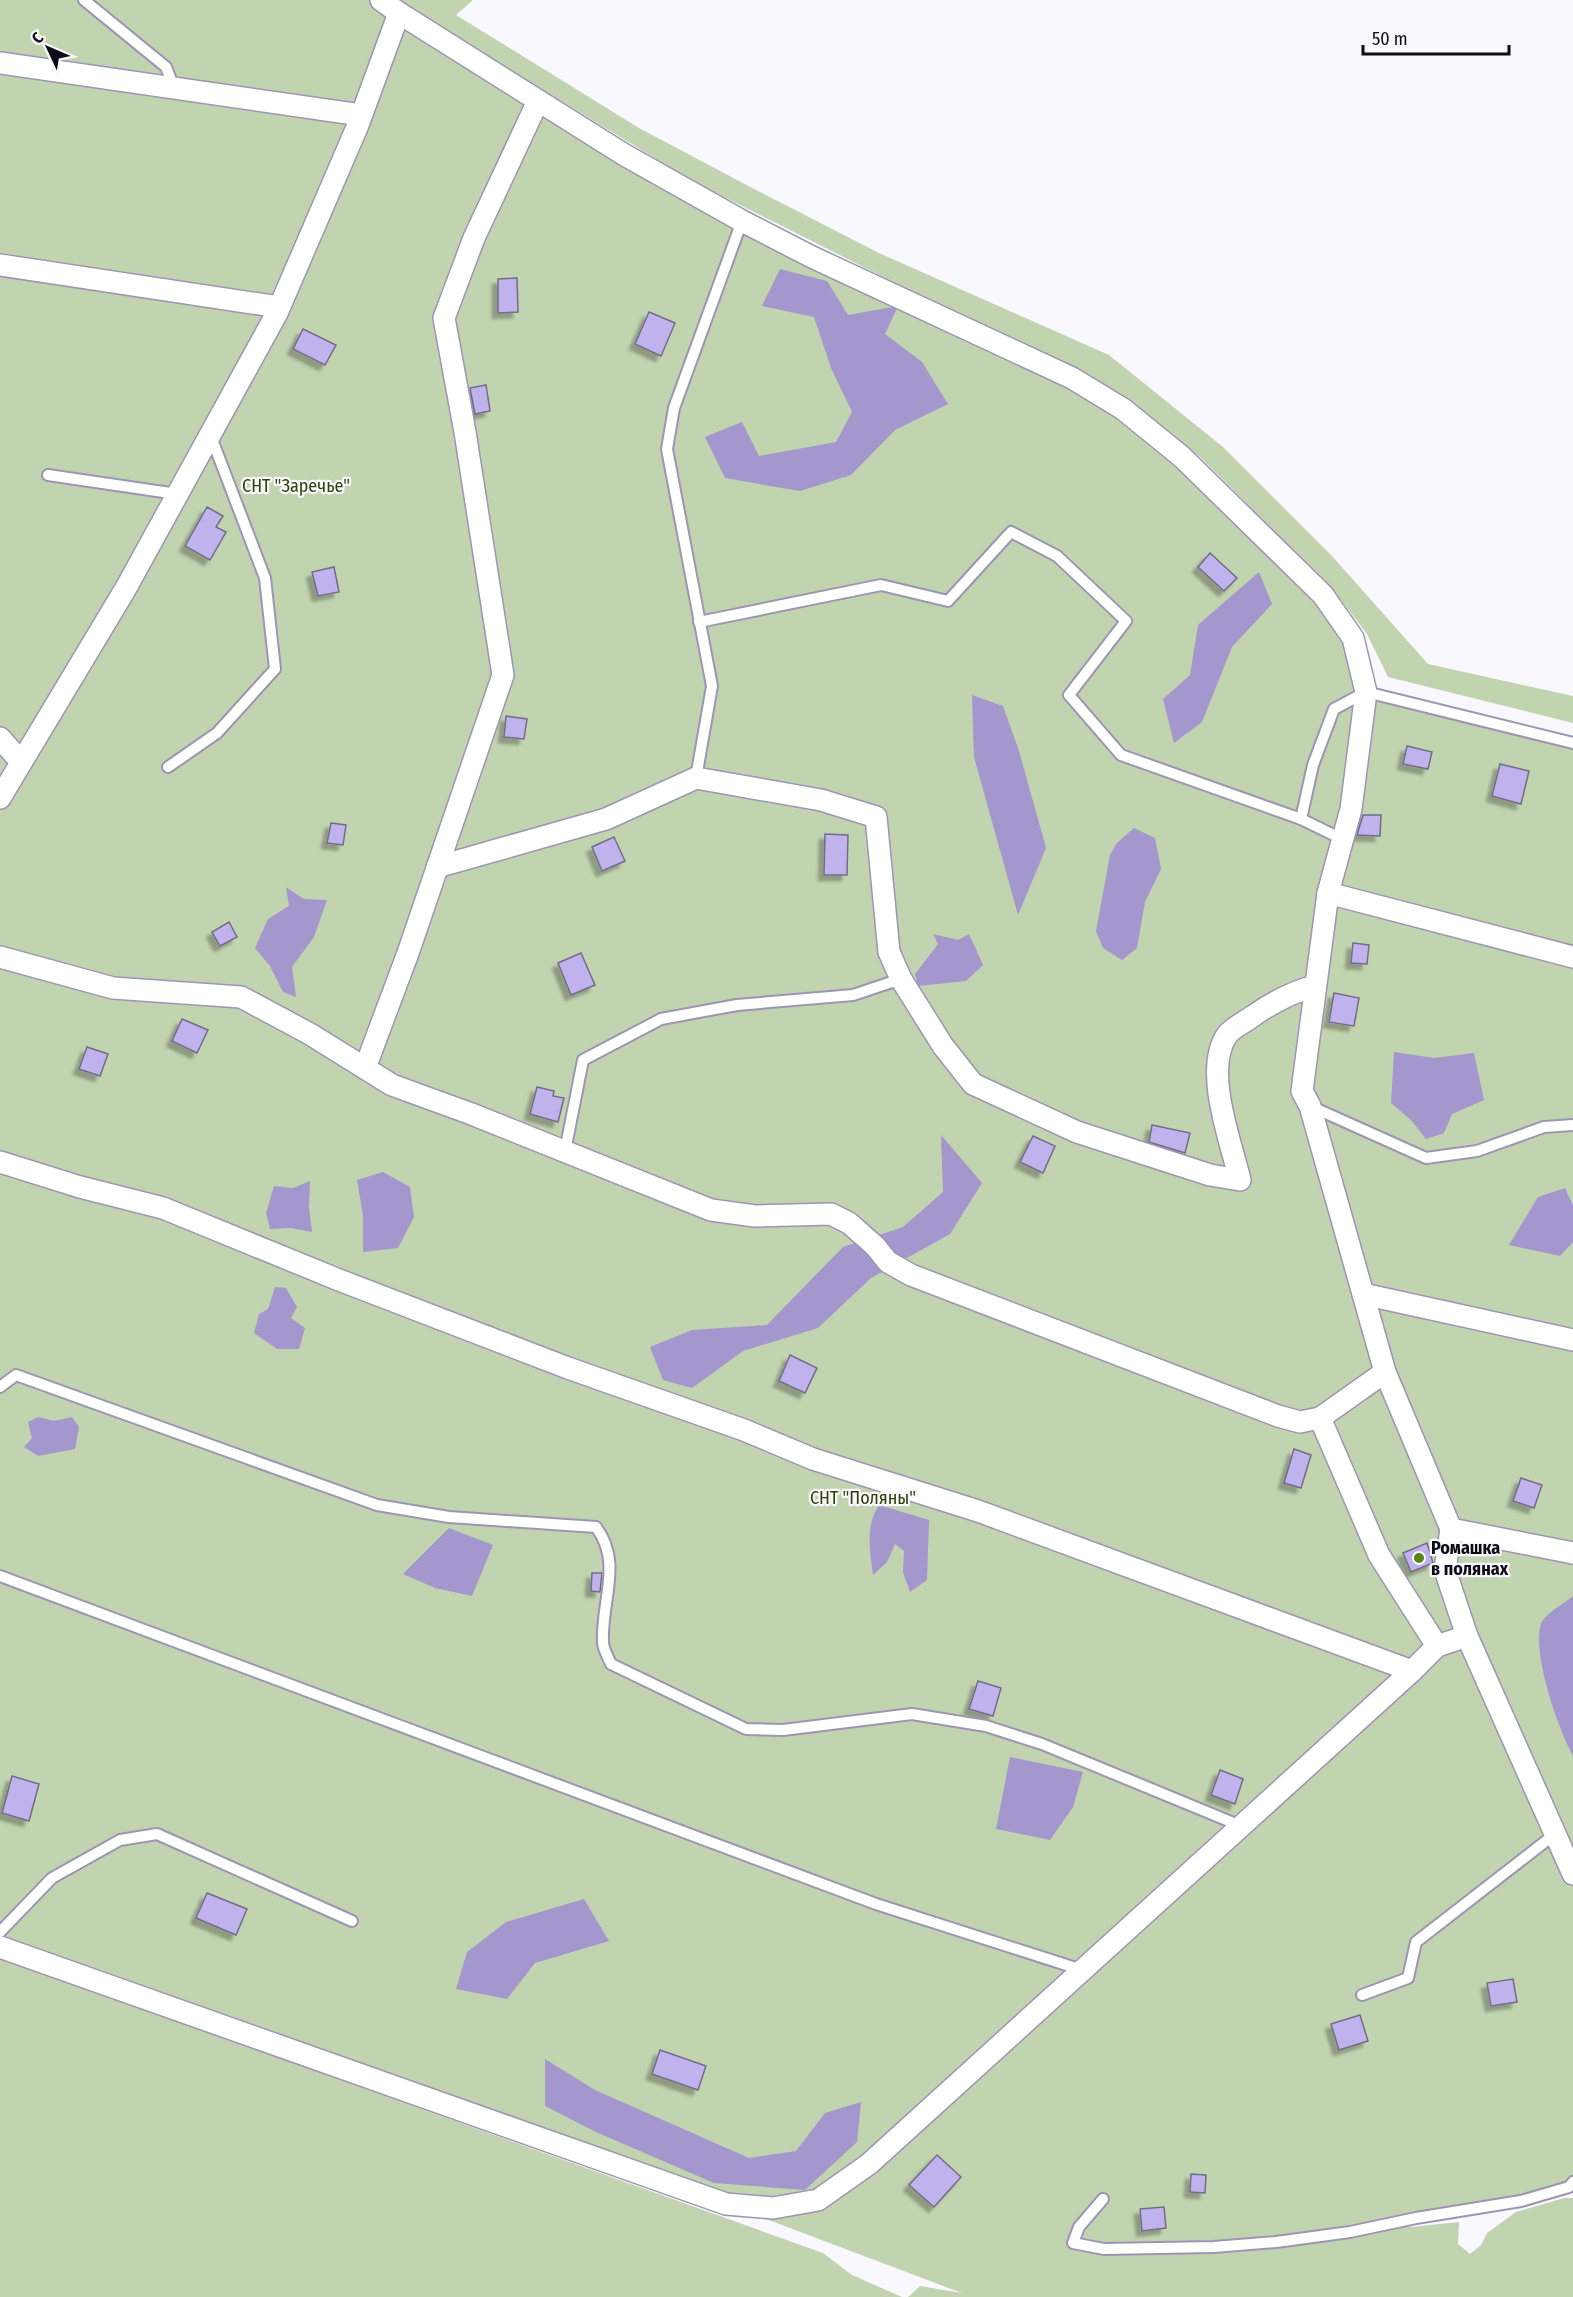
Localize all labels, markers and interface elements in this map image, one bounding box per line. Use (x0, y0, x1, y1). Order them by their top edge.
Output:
north arrow (18, 18, 78, 78)
scale bar (1363, 18, 1508, 56)
text: С (28, 28, 48, 48)
text: 50 m (1372, 28, 1408, 50)
park label: СНТ "Заречье" (242, 475, 350, 497)
park label: СНТ "Поляны" (810, 1487, 916, 1509)
place label: Ромашка в полянах (1431, 1537, 1509, 1580)
marker: Ромашка в полянах (1412, 1551, 1426, 1565)

